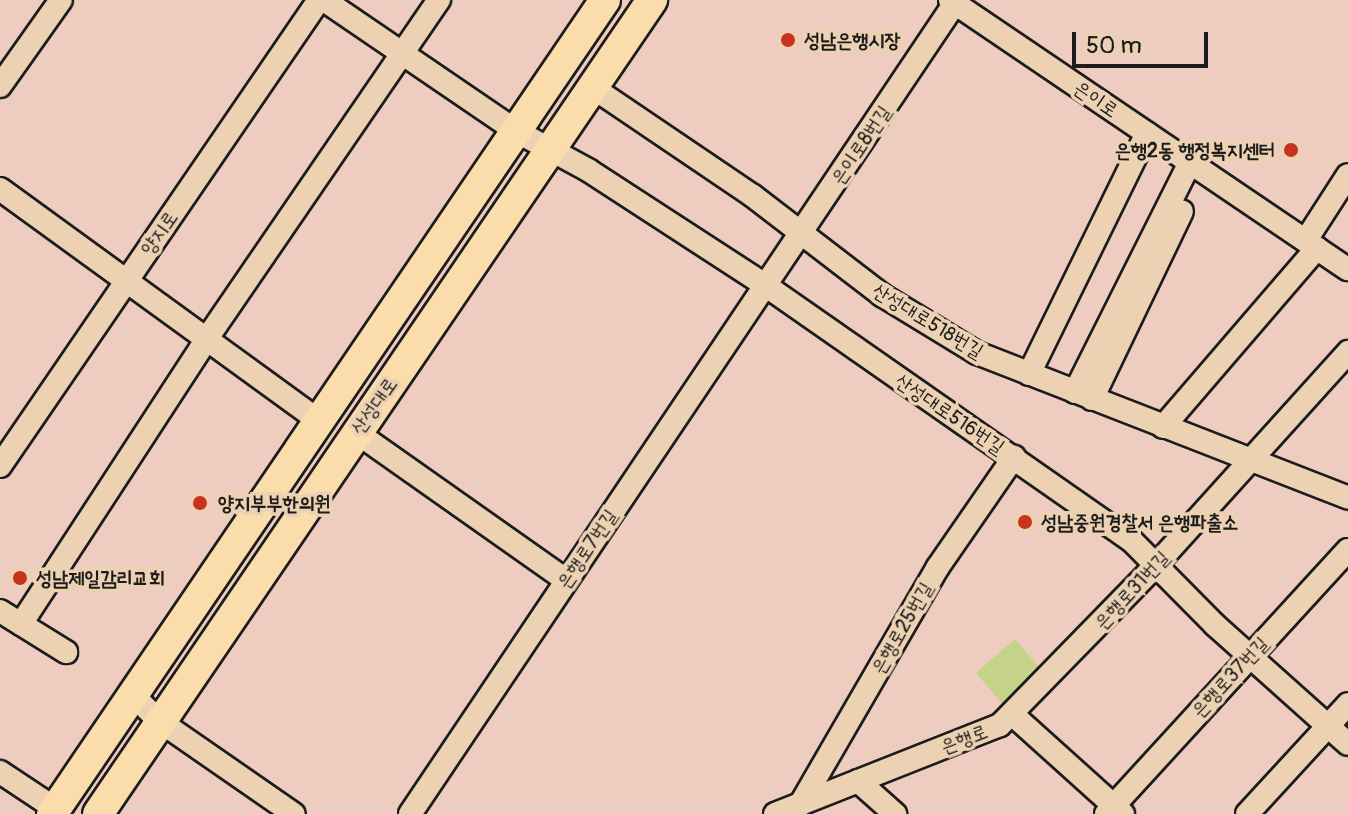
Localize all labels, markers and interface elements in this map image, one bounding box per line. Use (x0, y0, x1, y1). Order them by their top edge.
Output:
scale bar (1076, 16, 1212, 66)
place label: 성남은행시장 (804, 28, 901, 52)
marker: 성남은행시장 (779, 31, 797, 49)
text: 50 m (1086, 31, 1142, 60)
street label: 은이로 (1069, 76, 1123, 122)
street label: 은이로8번길 (826, 101, 896, 189)
place label: 은행2동 행정복지센터 (1115, 138, 1275, 162)
marker: 은행2동 행정복지센터 (1282, 141, 1300, 159)
street label: 양지로 (135, 206, 183, 260)
street label: 산성대로518번길 (868, 278, 988, 364)
street label: 산성대로516번길 (891, 369, 1009, 459)
street label: 산성대로 (346, 373, 402, 439)
place label: 양지부부한의원 (218, 491, 331, 515)
marker: 양지부부한의원 (189, 492, 211, 514)
street label: 은행로7번길 (552, 505, 622, 593)
place label: 성남중원경찰서 은행파출소 (1041, 510, 1238, 534)
marker: 성남중원경찰서 은행파출소 (1016, 513, 1034, 531)
street label: 은행로31번길 (1089, 545, 1175, 635)
place label: 성남제일감리교회 (36, 566, 165, 590)
marker: 성남제일감리교회 (11, 569, 29, 587)
street label: 은행로25번길 (866, 578, 938, 678)
street label: 은행로37번길 (1186, 631, 1274, 723)
street label: 은행로 (937, 719, 991, 759)

